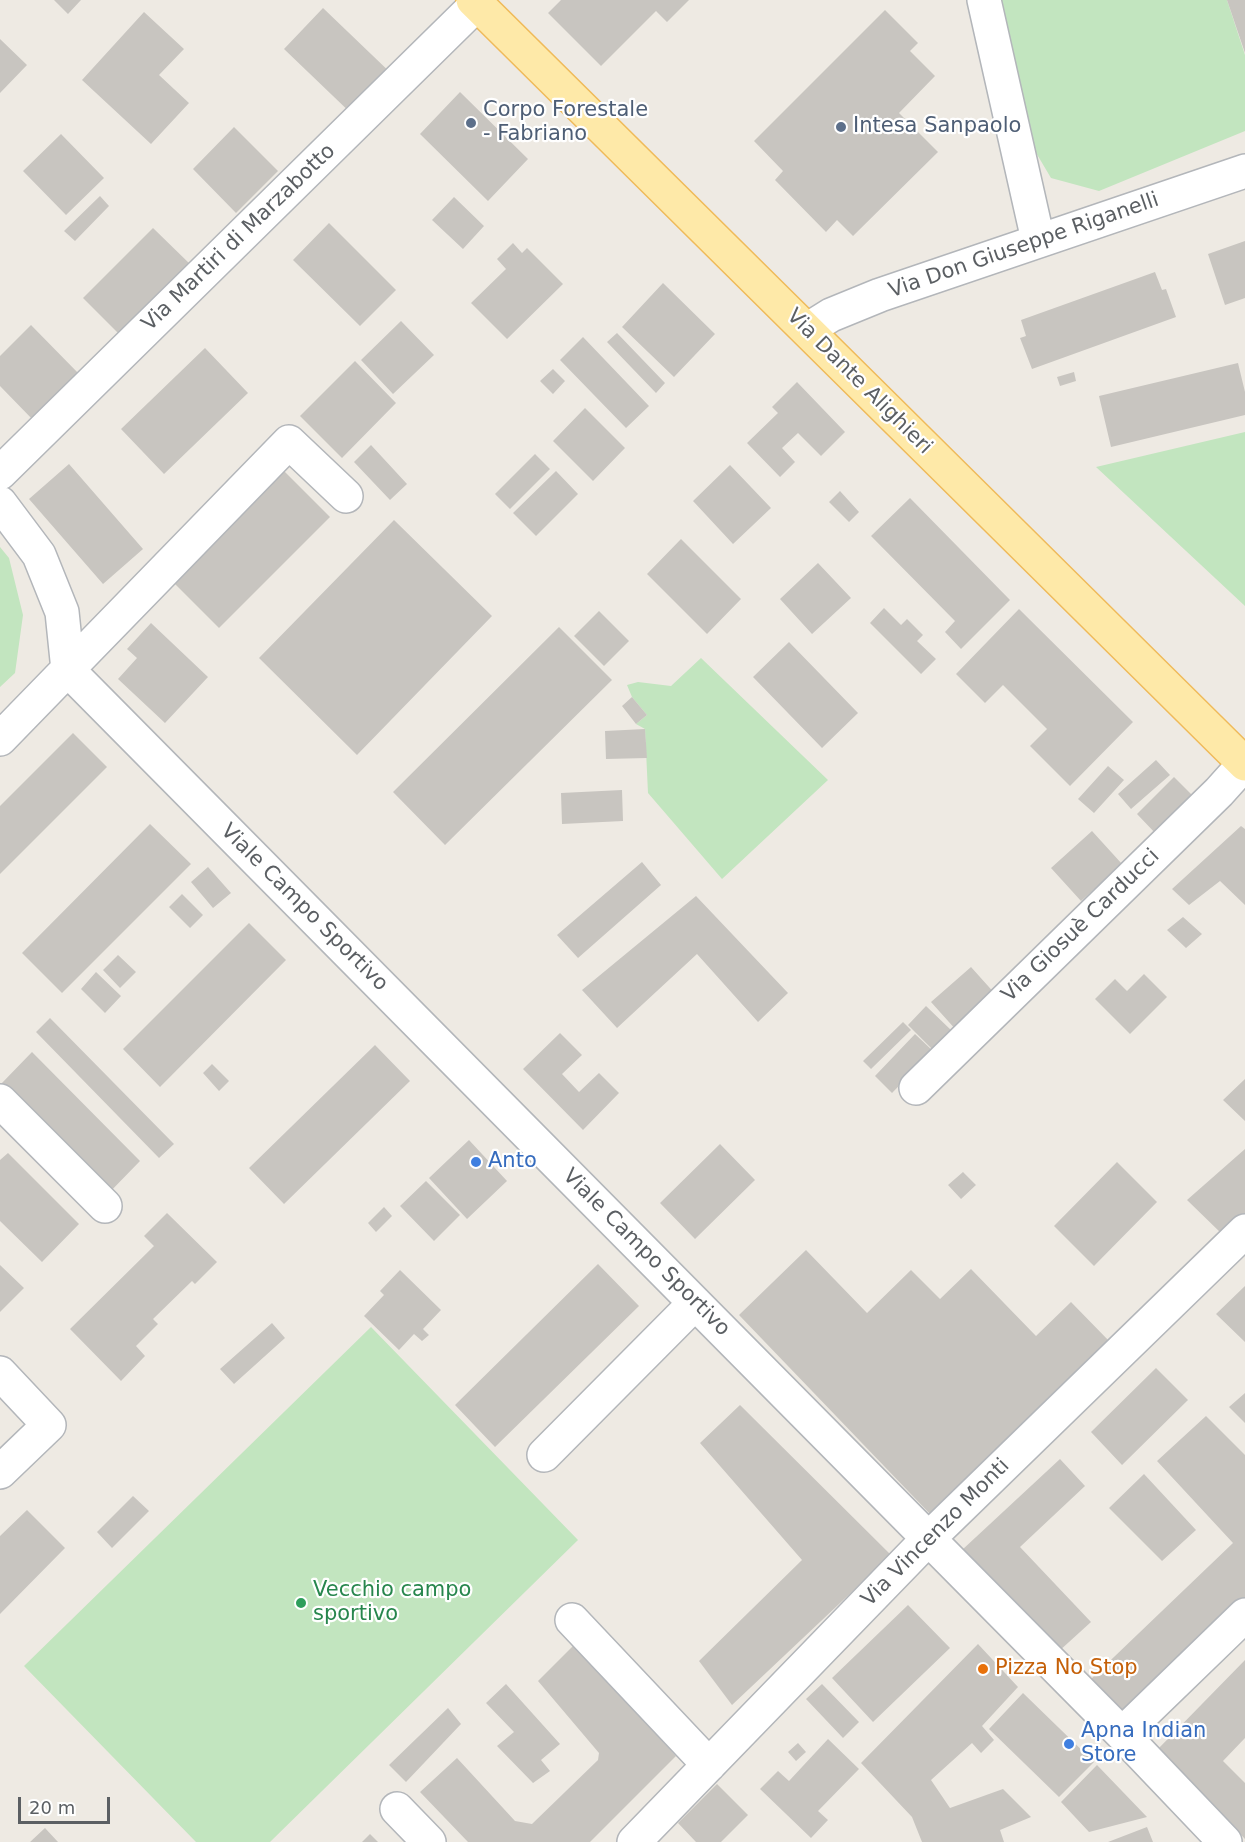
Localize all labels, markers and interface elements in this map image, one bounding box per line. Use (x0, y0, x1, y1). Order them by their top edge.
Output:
place label: Corpo Forestale - Fabriano (483, 98, 648, 148)
place label: Intesa Sanpaolo (853, 114, 1021, 140)
marker: Corpo Forestale - Fabriano (464, 116, 478, 130)
marker: Intesa Sanpaolo (834, 120, 848, 134)
street label: Via Martiri di Marzabotto (137, 139, 341, 337)
street label: Via Don Giuseppe Riganelli (886, 188, 1162, 304)
street label: Via Dante Alighieri (781, 304, 937, 460)
street label: Viale Campo Sportivo (215, 819, 393, 997)
street label: Via Giosuè Carducci (997, 844, 1165, 1008)
place label: Anto (488, 1149, 537, 1175)
marker: Anto (469, 1155, 483, 1169)
street label: Viale Campo Sportivo (557, 1164, 735, 1342)
street label: Via Vincenzo Monti (857, 1454, 1015, 1612)
place label: Vecchio campo sportivo (313, 1578, 471, 1628)
marker: Vecchio campo sportivo (294, 1596, 308, 1610)
place label: Pizza No Stop (995, 1656, 1138, 1682)
marker: Pizza No Stop (976, 1662, 990, 1676)
place label: Apna Indian Store (1081, 1719, 1206, 1769)
marker: Apna Indian Store (1062, 1737, 1076, 1751)
scale bar (21, 1785, 112, 1823)
text: 20 m (29, 1797, 75, 1818)

